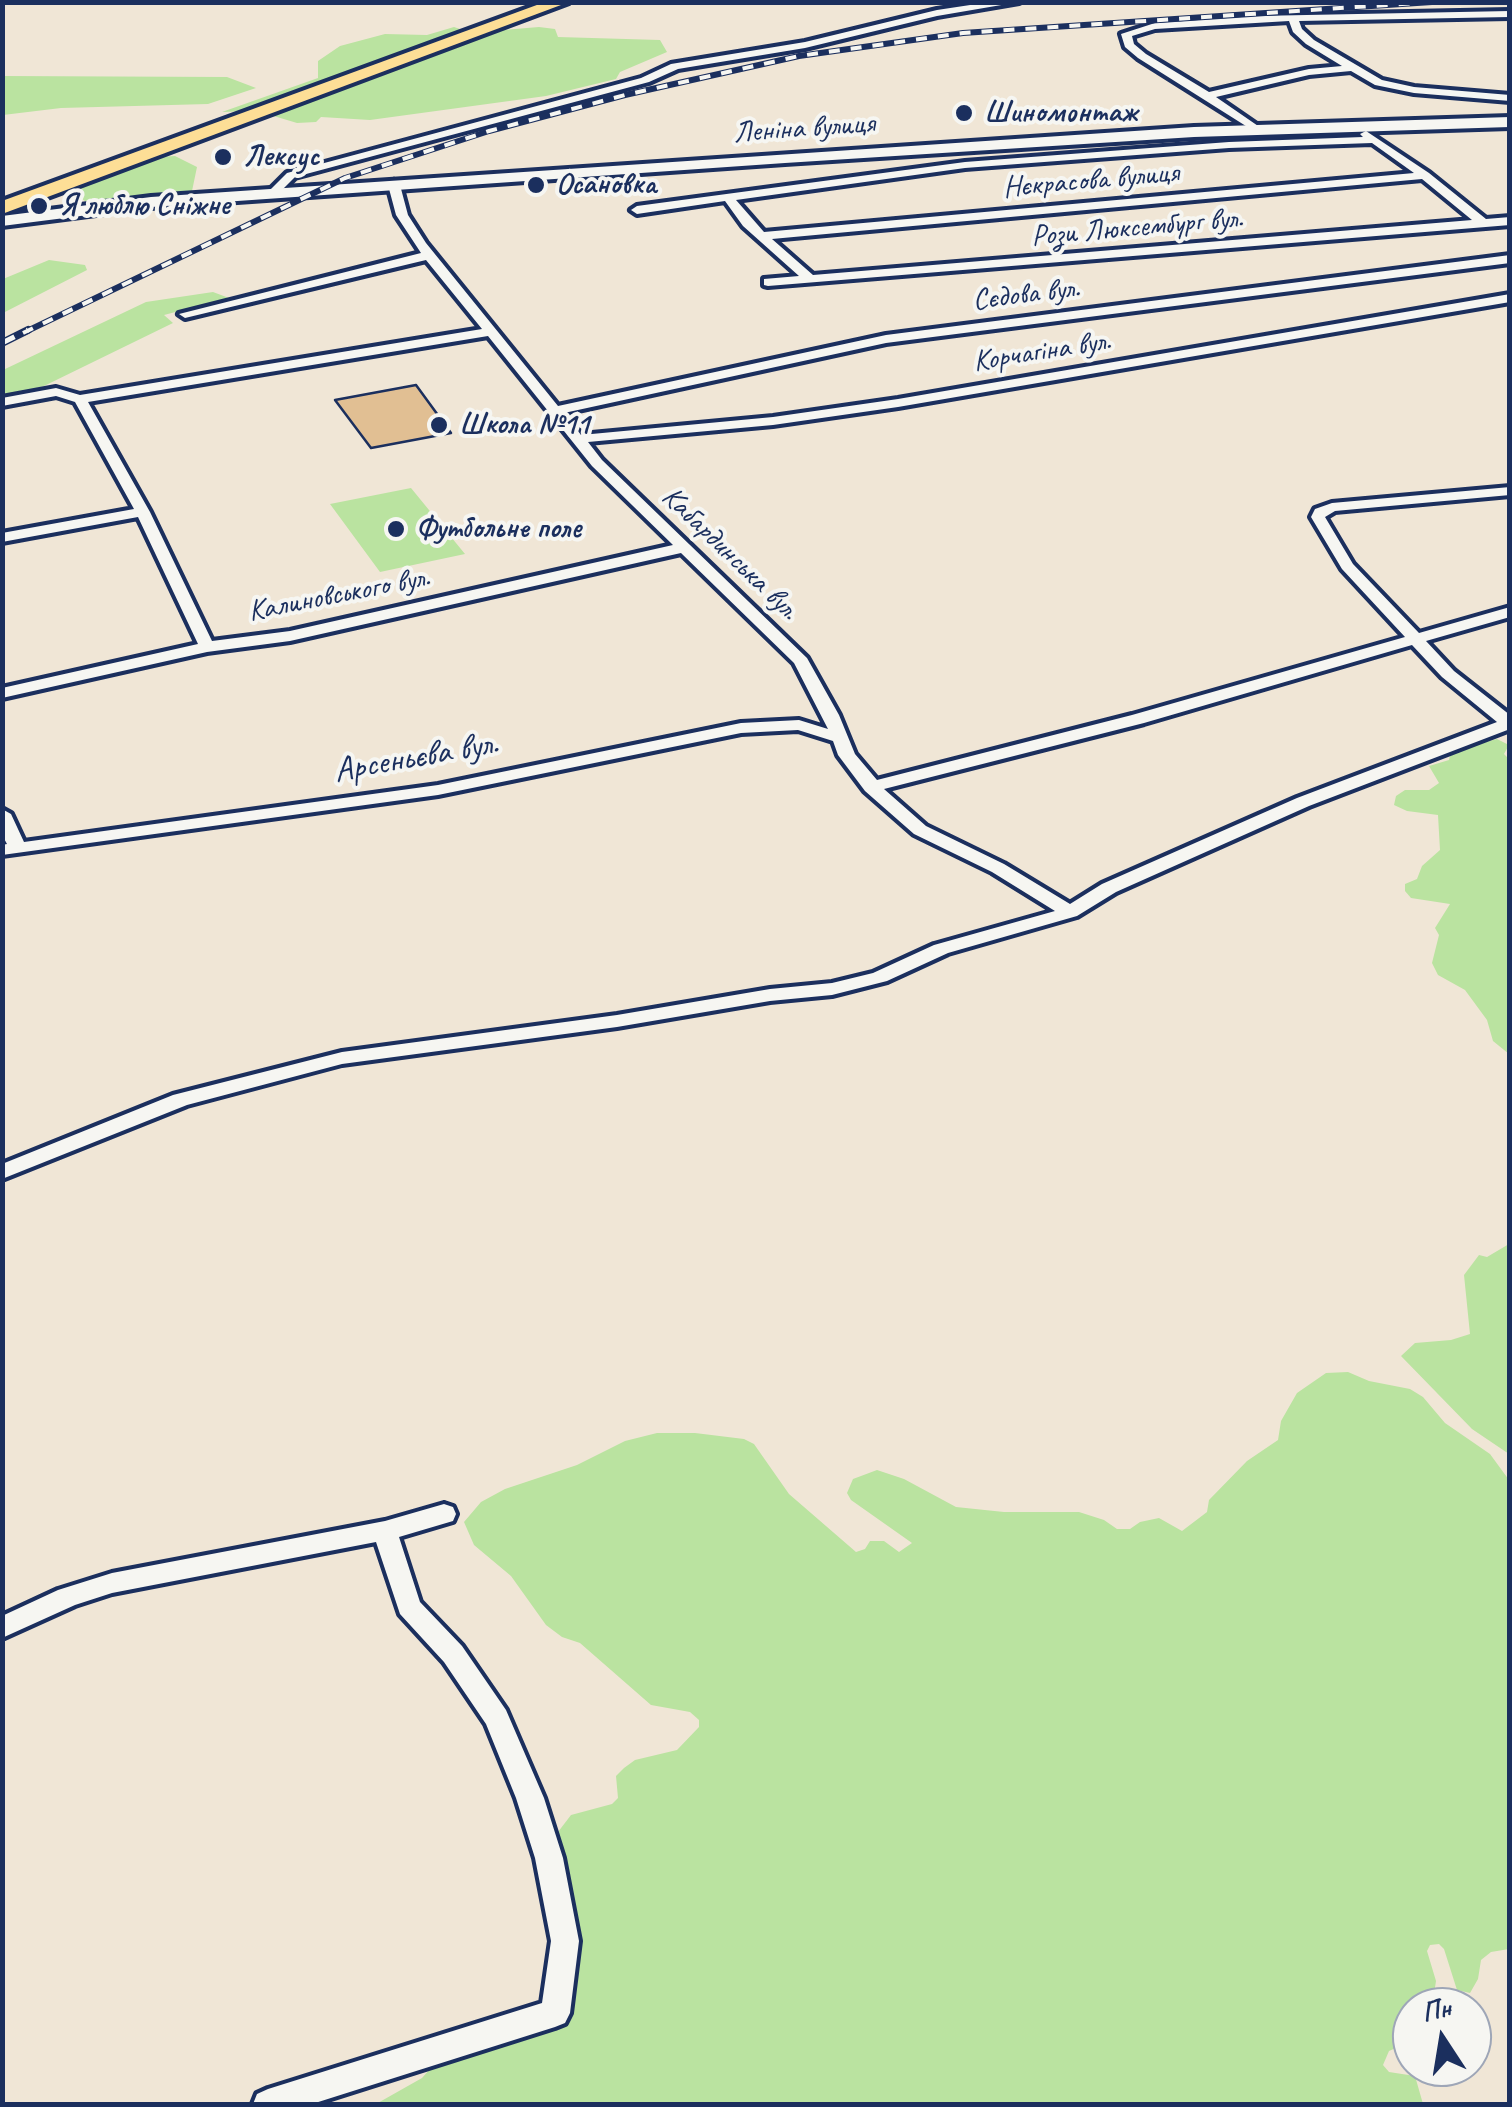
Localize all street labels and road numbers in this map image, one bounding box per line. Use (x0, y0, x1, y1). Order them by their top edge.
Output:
street label: Леніна вулиця (732, 106, 876, 152)
street label: Нєкрасова вулиця (1002, 155, 1180, 207)
street label: Рози Люксембург вул. (1030, 201, 1244, 255)
street label: Сєдова вул. (970, 271, 1082, 319)
street label: Корчагіна вул. (971, 323, 1113, 381)
street label: Кабардинська вул. (654, 479, 806, 629)
street label: Калиновського вул. (245, 560, 433, 630)
street label: Арсеньєва вул. (331, 723, 501, 793)

